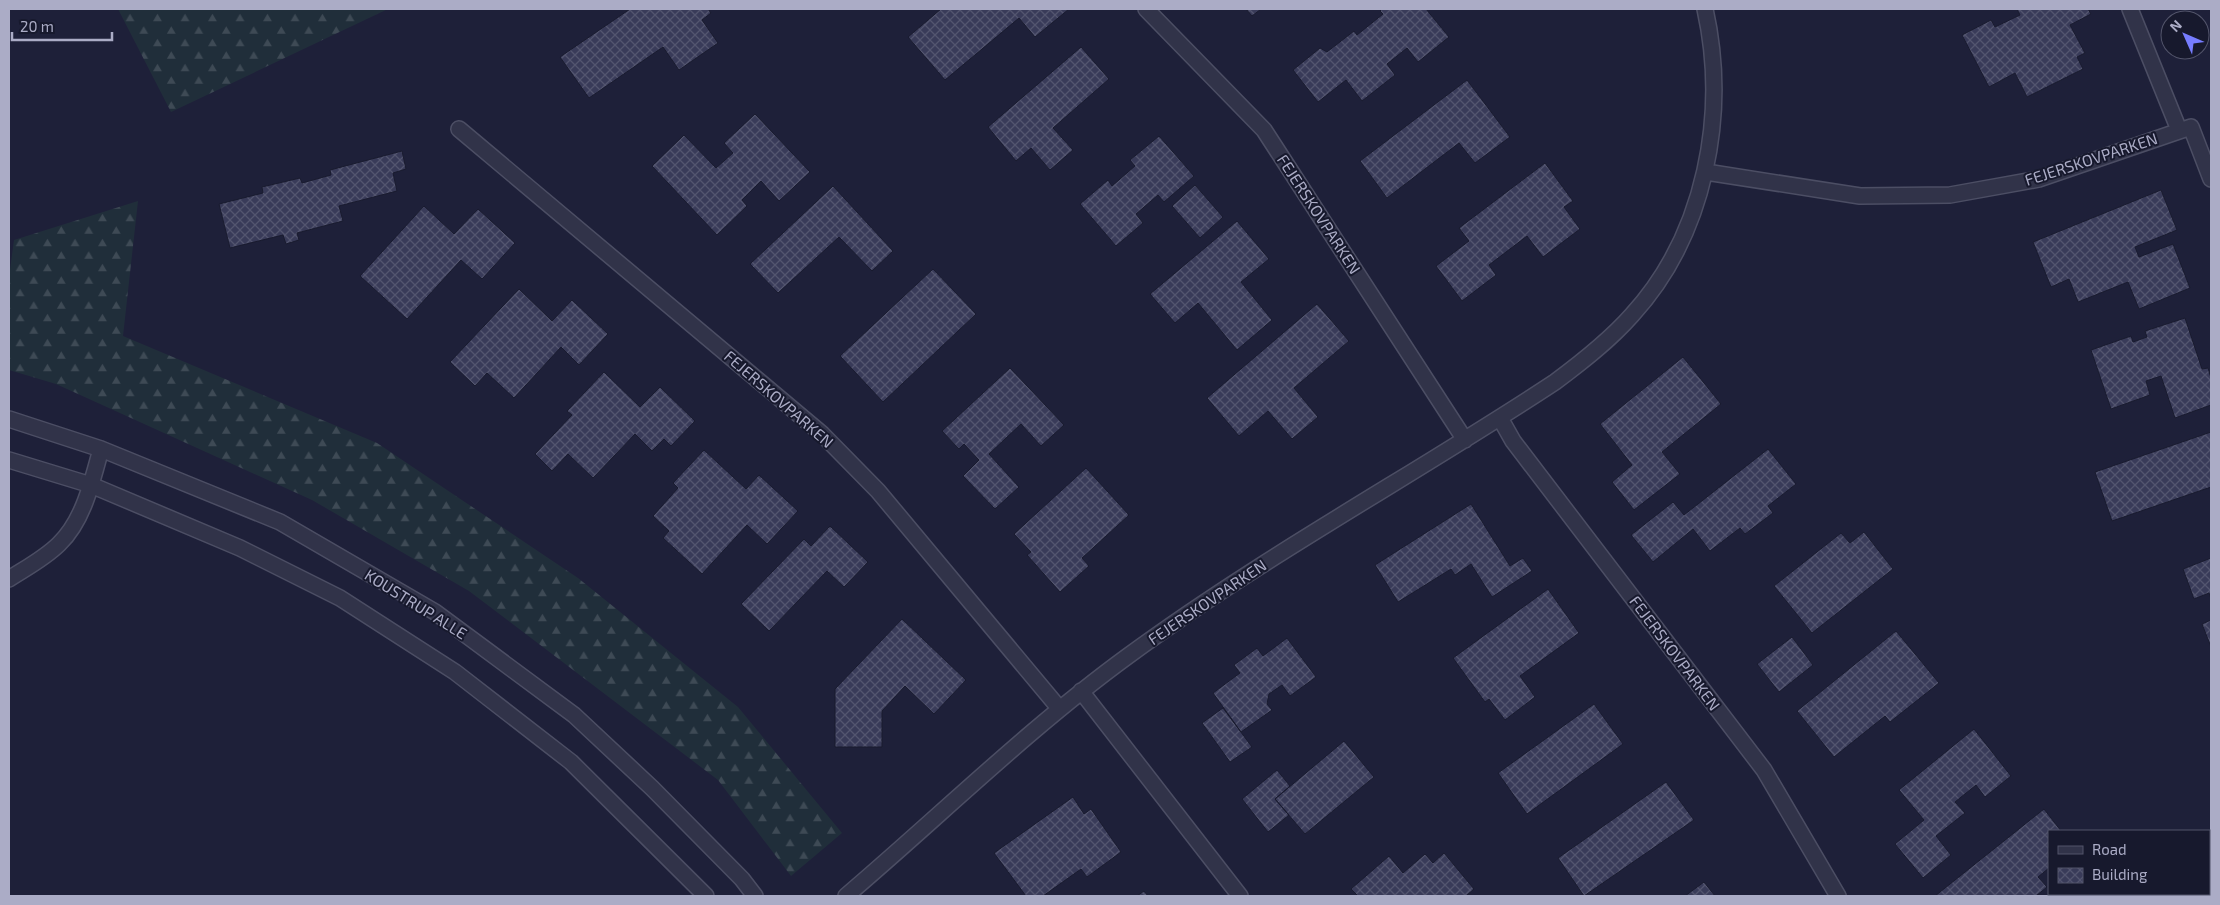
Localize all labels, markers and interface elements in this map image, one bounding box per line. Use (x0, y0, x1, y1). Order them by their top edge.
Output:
scale bar (12, 10, 112, 42)
north arrow (2160, 10, 2210, 60)
text: N (2166, 16, 2185, 35)
text: 20 m (20, 17, 54, 35)
street label: FEJERSKOVPARKEN (2022, 128, 2160, 189)
street label: FEJERSKOVPARKEN (1274, 150, 1365, 277)
street label: FEJERSKOVPARKEN (721, 346, 838, 451)
street label: FEJERSKOVPARKEN (1144, 555, 1269, 648)
street label: KOUSTRUP ALLE (362, 565, 471, 643)
street label: FEJERSKOVPARKEN (1626, 592, 1725, 714)
legend (2048, 830, 2210, 895)
text: Road (2092, 840, 2127, 858)
text: Building (2092, 865, 2148, 883)

